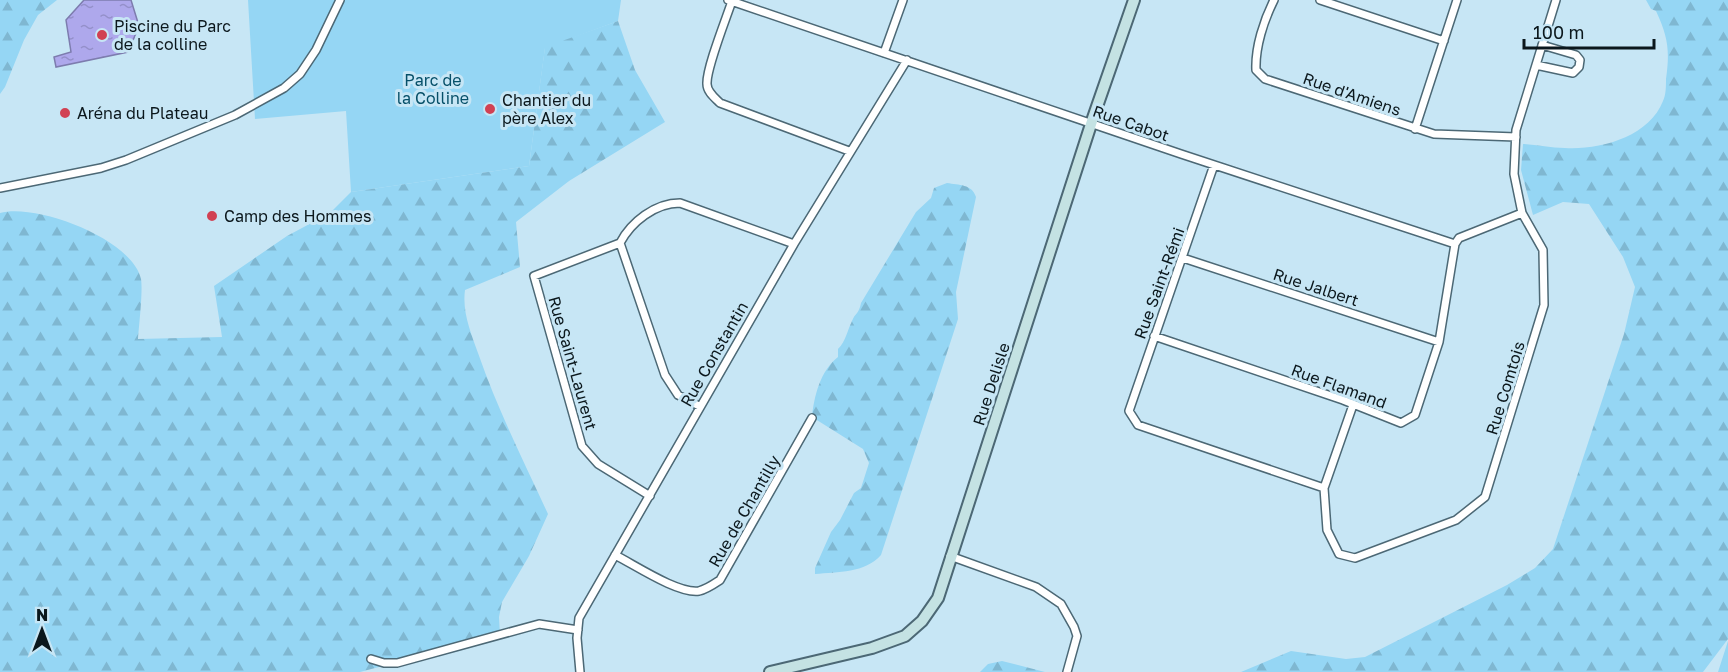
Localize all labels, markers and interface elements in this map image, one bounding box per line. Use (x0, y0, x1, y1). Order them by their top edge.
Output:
scale bar (1524, 12, 1654, 50)
place label: Piscine du Parc de la colline (114, 16, 231, 54)
text: 100 m (1533, 21, 1584, 43)
marker: Piscine du Parc de la colline (95, 28, 109, 42)
street label: Rue d'Amiens (1300, 68, 1404, 120)
park label: Parc de la Colline (397, 70, 469, 108)
place label: Chantier du père Alex (502, 90, 591, 128)
street label: Rue Cabot (1090, 101, 1172, 145)
marker: Chantier du père Alex (483, 102, 497, 116)
place label: Aréna du Plateau (77, 103, 208, 123)
marker: Aréna du Plateau (58, 106, 72, 120)
place label: Camp des Hommes (224, 206, 371, 226)
marker: Camp des Hommes (205, 209, 219, 223)
street label: Rue Saint-Rémi (1130, 224, 1188, 342)
street label: Rue Jalbert (1271, 264, 1361, 310)
street label: Rue Saint-Laurent (544, 294, 602, 432)
street label: Rue Constantin (676, 298, 752, 410)
street label: Rue Comtois (1481, 339, 1529, 437)
street label: Rue Delisle (968, 340, 1014, 428)
street label: Rue Flamand (1289, 359, 1389, 413)
street label: Rue de Chantilly (704, 452, 784, 570)
north arrow (12, 600, 72, 660)
text: N (36, 605, 48, 625)

